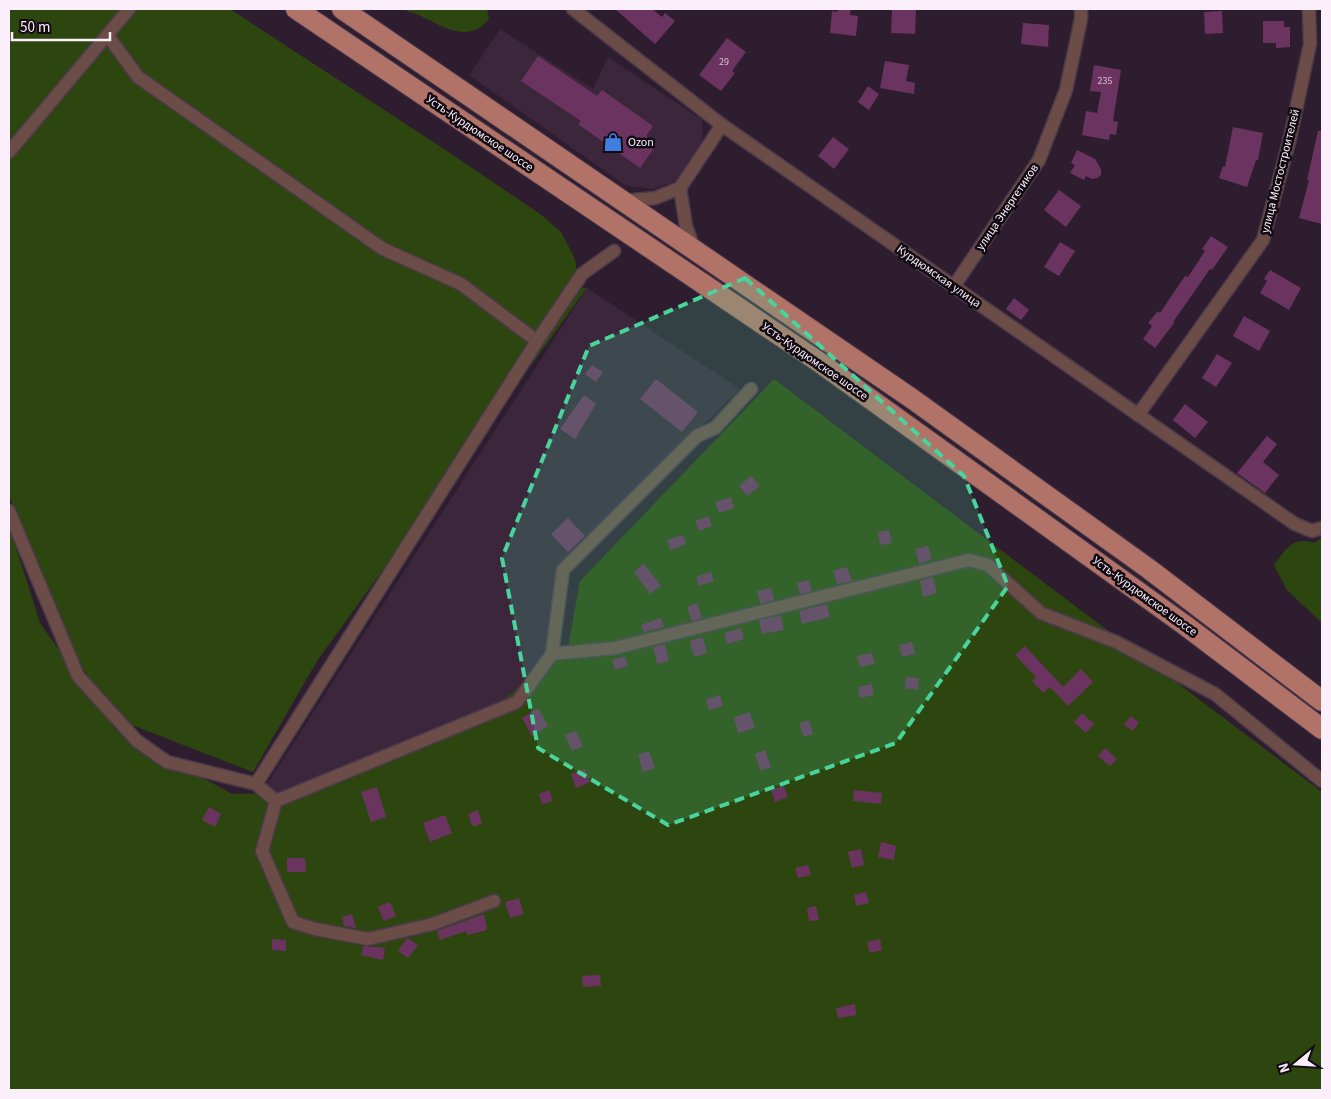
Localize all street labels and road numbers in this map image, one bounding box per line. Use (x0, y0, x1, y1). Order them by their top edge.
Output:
street label: Усть-Курдюмское шоссе (423, 91, 537, 176)
street label: улица Мостостроителей (1257, 107, 1304, 235)
street label: улица Энергетиков (972, 161, 1043, 254)
street label: Курдюмская улица (893, 241, 984, 312)
street label: Усть-Курдюмское шоссе (758, 318, 871, 405)
street label: Усть-Курдюмское шоссе (1089, 553, 1201, 640)

